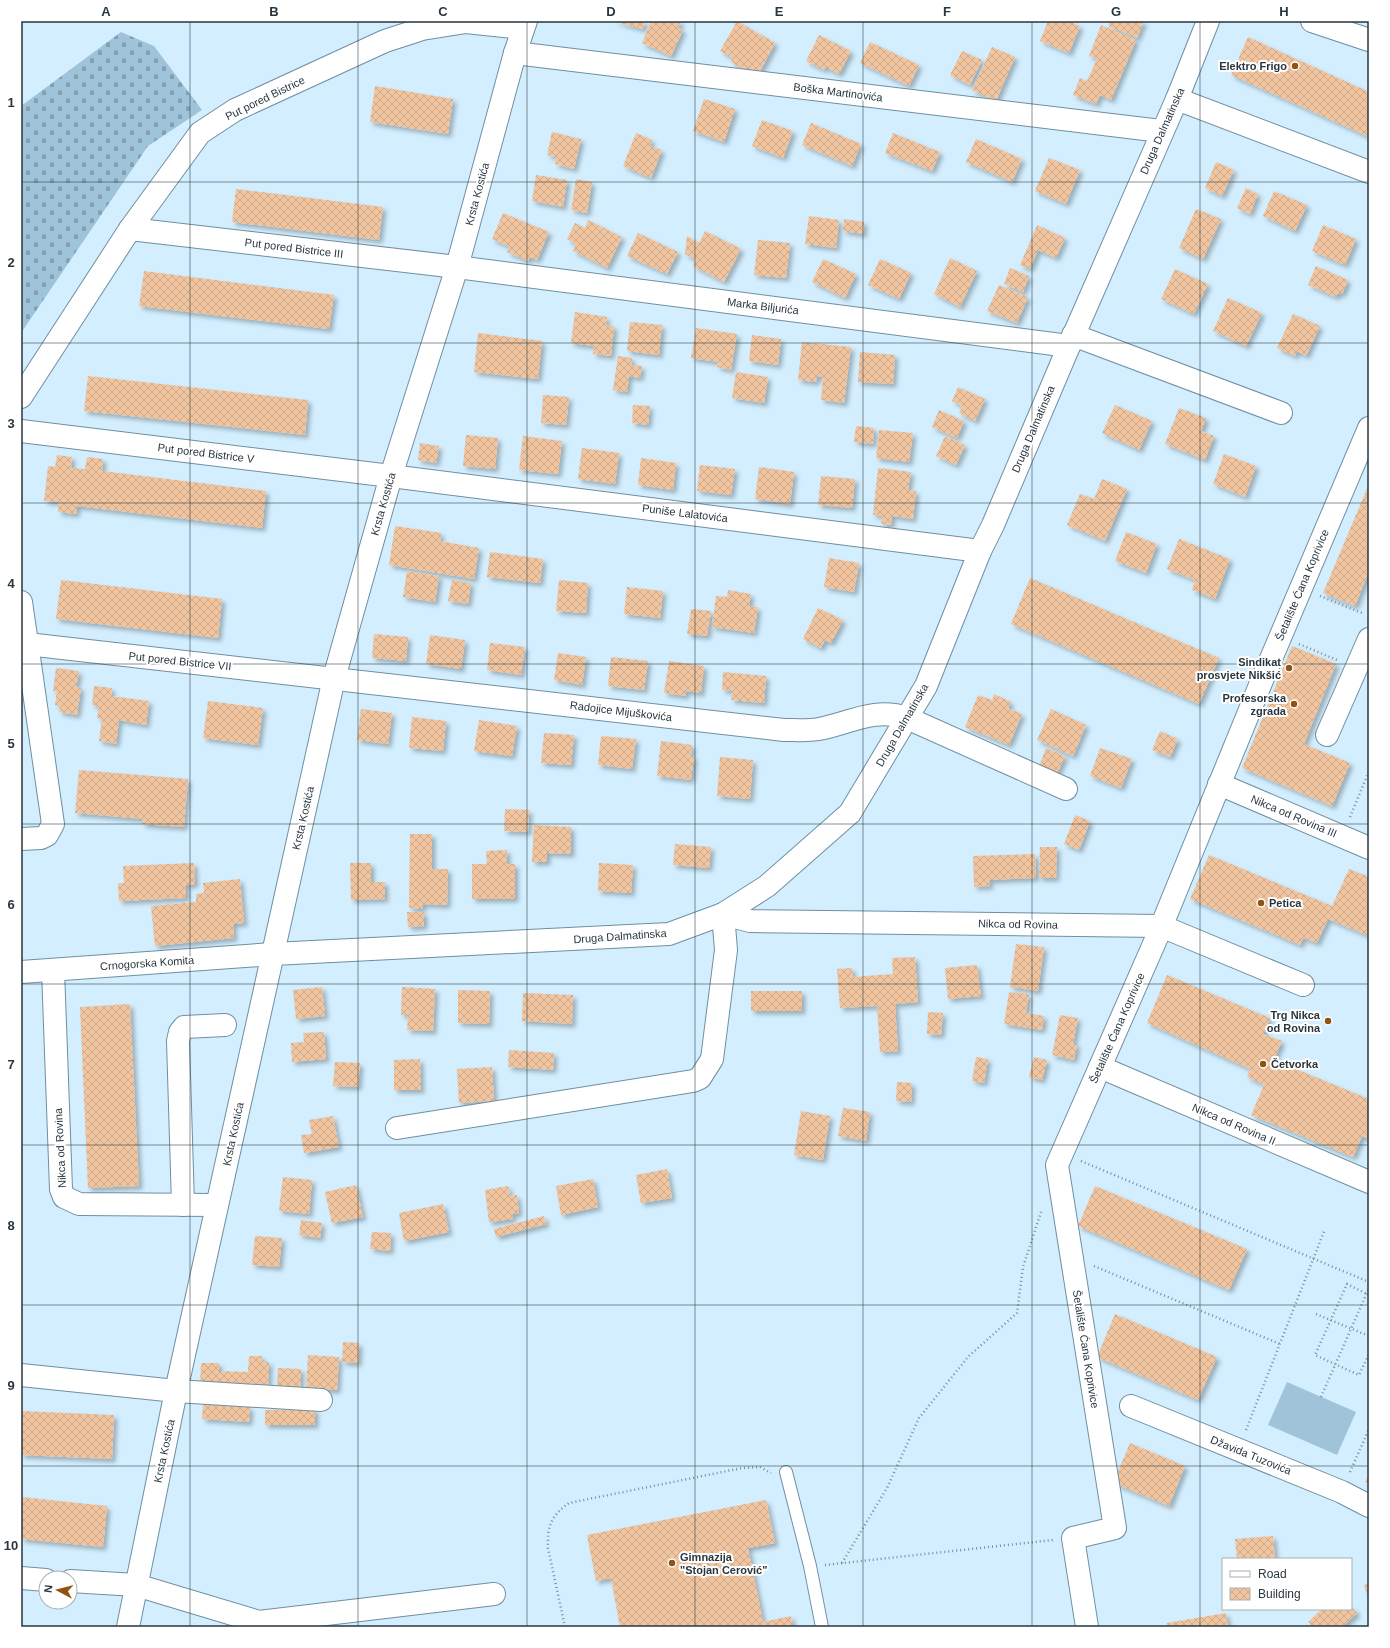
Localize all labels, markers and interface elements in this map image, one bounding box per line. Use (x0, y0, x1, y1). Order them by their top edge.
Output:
text: A (101, 4, 111, 19)
text: B (269, 4, 279, 19)
text: C (438, 4, 448, 19)
text: D (606, 4, 616, 19)
text: E (775, 4, 784, 19)
text: F (943, 4, 951, 19)
text: G (1111, 4, 1121, 19)
text: H (1279, 4, 1289, 19)
place label: Elektro Frigo (1219, 60, 1287, 72)
marker: Elektro Frigo (1290, 61, 1300, 71)
street label: Put pored Bistrice (223, 74, 307, 122)
street label: Boška Martinovića (793, 81, 884, 104)
street label: Druga Dalmatinska (1137, 85, 1187, 176)
text: 1 (7, 95, 15, 110)
street label: Krsta Kostića (463, 160, 491, 227)
street label: Put pored Bistrice III (244, 236, 344, 260)
text: 2 (7, 255, 15, 270)
street label: Marka Biljurića (726, 296, 800, 316)
street label: Druga Dalmatinska (1009, 383, 1057, 474)
text: 3 (7, 416, 15, 431)
street label: Put pored Bistrice V (157, 441, 256, 465)
street label: Krsta Kostića (368, 470, 398, 537)
street label: Puniše Lalatovića (641, 502, 729, 524)
street label: Šetalište Ćana Koprivice (1273, 527, 1331, 643)
text: 4 (7, 576, 15, 591)
street label: Put pored Bistrice VII (128, 650, 232, 672)
place label: Sindikat prosvjete Nikšić (1197, 656, 1281, 681)
marker: Sindikat prosvjete Nikšić (1284, 663, 1294, 673)
street label: Druga Dalmatinska (873, 681, 931, 769)
place label: Profesorska zgrada (1222, 692, 1287, 717)
street label: Radojice Mijuškovića (569, 699, 674, 723)
marker: Profesorska zgrada (1289, 699, 1299, 709)
text: 5 (7, 736, 15, 751)
street label: Krsta Kostića (290, 784, 316, 851)
street label: Nikca od Rovina III (1249, 792, 1339, 840)
text: 6 (7, 897, 15, 912)
place label: Petica (1269, 897, 1302, 909)
marker: Petica (1256, 898, 1266, 908)
street label: Nikca od Rovina (978, 917, 1059, 931)
street label: Druga Dalmatinska (573, 927, 668, 945)
street label: Crnogorska Komita (100, 954, 195, 972)
street label: Šetalište Ćana Koprivice (1087, 971, 1147, 1085)
place label: Trg Nikca od Rovina (1267, 1009, 1321, 1034)
marker: Trg Nikca od Rovina (1323, 1016, 1333, 1026)
text: 7 (7, 1057, 15, 1072)
place label: Četvorka (1271, 1058, 1319, 1070)
marker: Četvorka (1258, 1059, 1268, 1069)
street label: Krsta Kostića (220, 1100, 246, 1167)
street label: Nikca od Rovina II (1191, 1101, 1277, 1147)
street label: Nikca od Rovina (52, 1107, 68, 1188)
text: 8 (7, 1218, 15, 1233)
street label: Šetalište Ćana Koprivice (1071, 1289, 1101, 1409)
text: 9 (7, 1378, 15, 1393)
street label: Krsta Kostića (151, 1417, 177, 1484)
street label: Džavida Tuzovića (1209, 1433, 1294, 1477)
text: 10 (4, 1538, 18, 1553)
place label: Gimnazija "Stojan Cerović" (680, 1551, 767, 1576)
marker: Gimnazija "Stojan Cerović" (667, 1558, 677, 1568)
legend (1222, 1558, 1352, 1610)
text: Road (1258, 1567, 1287, 1581)
north arrow (38, 1570, 78, 1610)
text: N (42, 1584, 55, 1593)
text: Building (1258, 1587, 1301, 1601)

